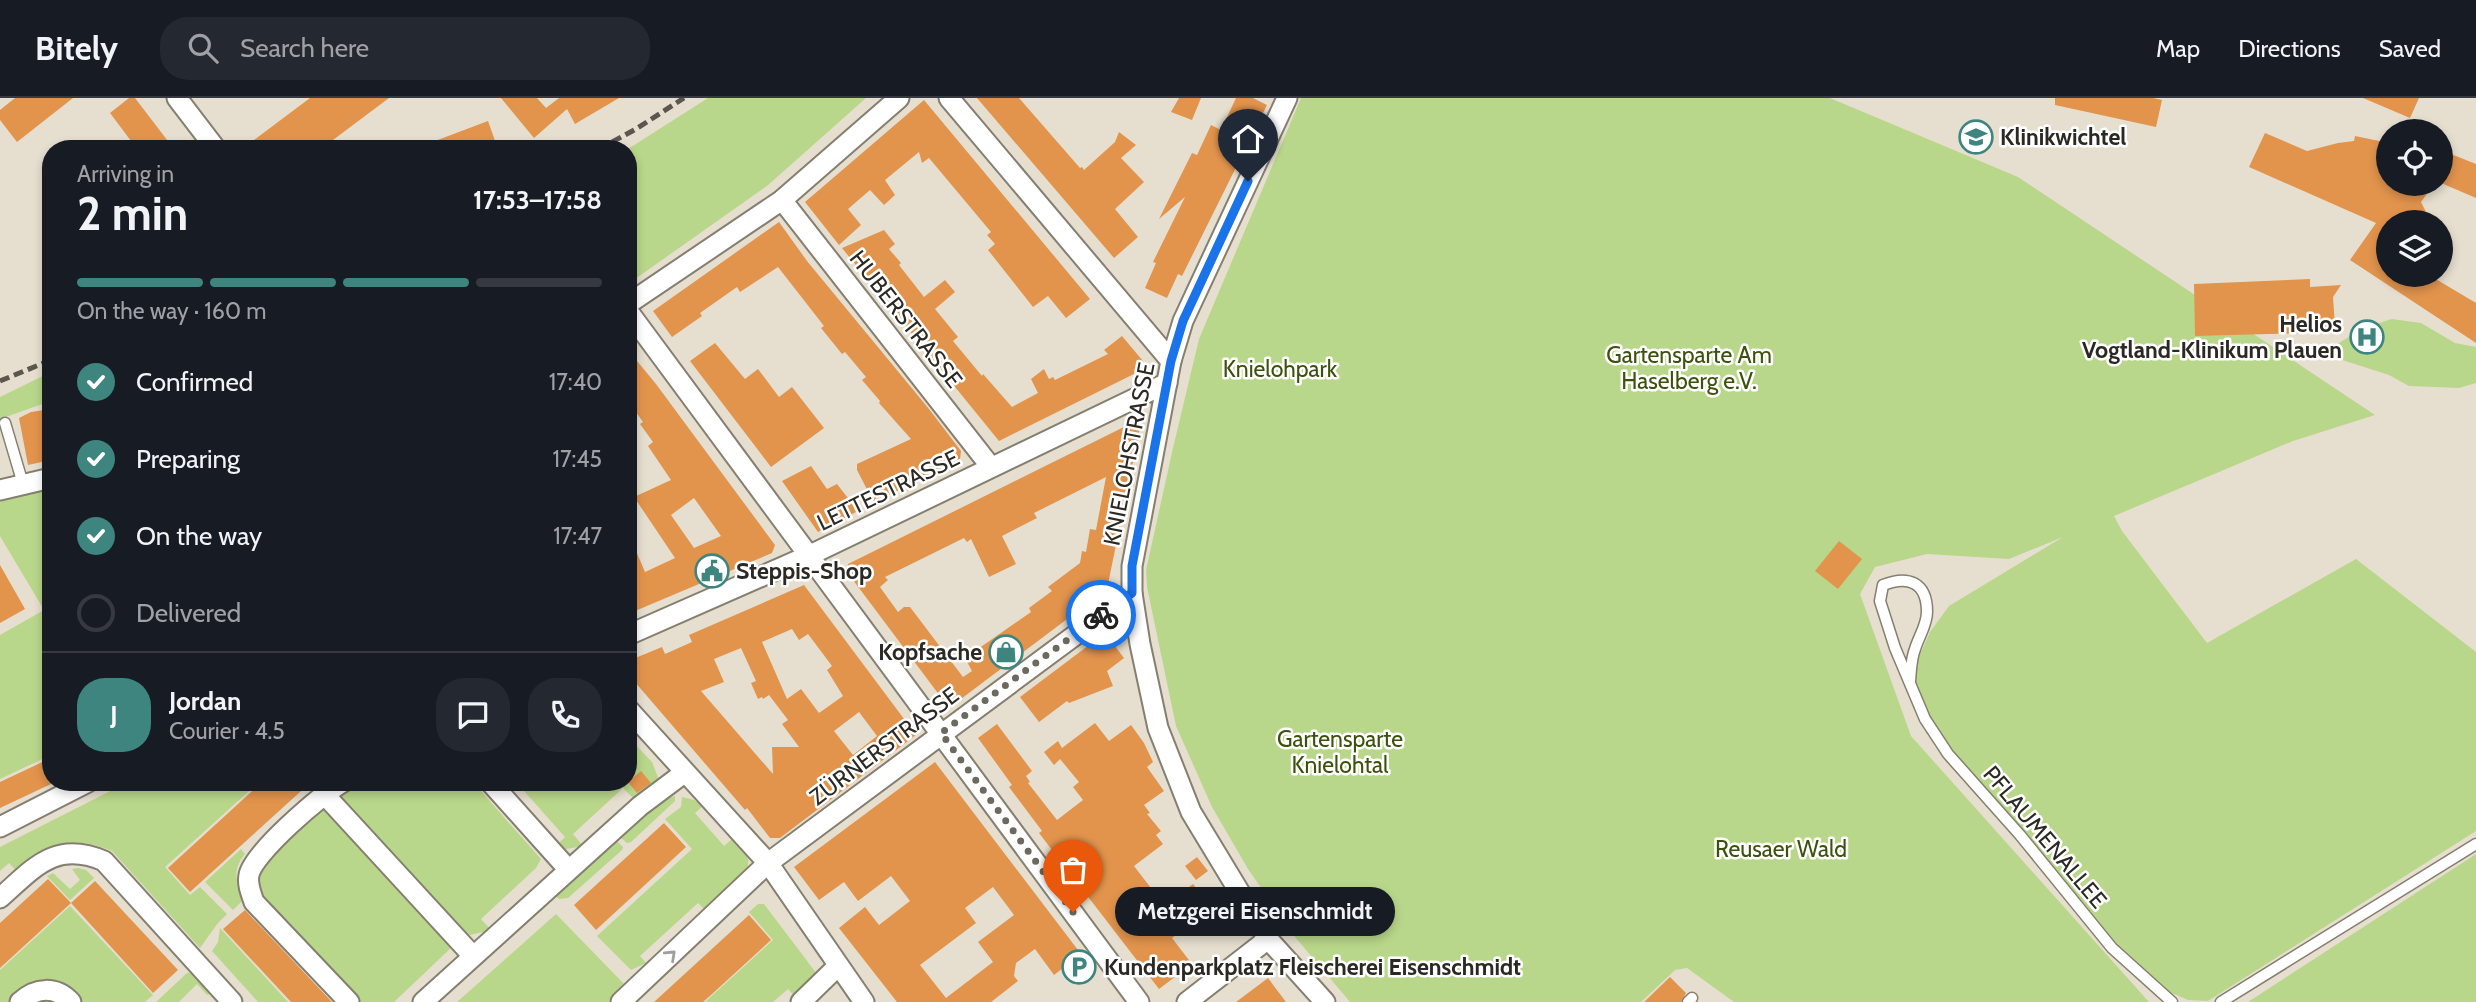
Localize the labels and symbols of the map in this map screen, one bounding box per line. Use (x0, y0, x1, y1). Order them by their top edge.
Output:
pin (1218, 109, 1278, 181)
school or university icon: Klinikwichtel (1957, 118, 1995, 156)
place label: Klinikwichtel (2000, 123, 2126, 151)
street label: HUBERSTRASSE (844, 245, 968, 393)
place label: Helios Vogtland-Klinikum Plauen (2082, 310, 2342, 364)
hospital icon: Helios Vogtland-Klinikum Plauen (2348, 318, 2386, 356)
park label: Gartensparte Am Haselberg e.V. (1606, 341, 1772, 395)
park label: Knielohpark (1223, 355, 1338, 383)
street label: KNIELOHSTRASSE (1098, 360, 1160, 548)
street label: LETTESTRASSE (812, 443, 964, 537)
public building icon: Steppis-Shop (693, 552, 731, 590)
place label: Steppis-Shop (736, 557, 872, 585)
courier (1066, 580, 1136, 650)
shop icon: Kopfsache (987, 633, 1025, 671)
place label: Kopfsache (878, 638, 982, 666)
street label: ZÜRNERSTRASSE (804, 681, 964, 811)
park label: Gartensparte Knielohtal (1277, 725, 1403, 779)
street label: PFLAUMENALLEE (1977, 760, 2113, 914)
park label: Reusaer Wald (1715, 835, 1847, 863)
pin (1043, 840, 1103, 912)
callout: Metzgerei Eisenschmidt (1115, 888, 1395, 936)
parking icon: Kundenparkplatz Fleischerei Eisenschmidt (1060, 948, 1098, 986)
one-way arrow (663, 951, 676, 963)
place label: Kundenparkplatz Fleischerei Eisenschmidt (1104, 953, 1521, 981)

